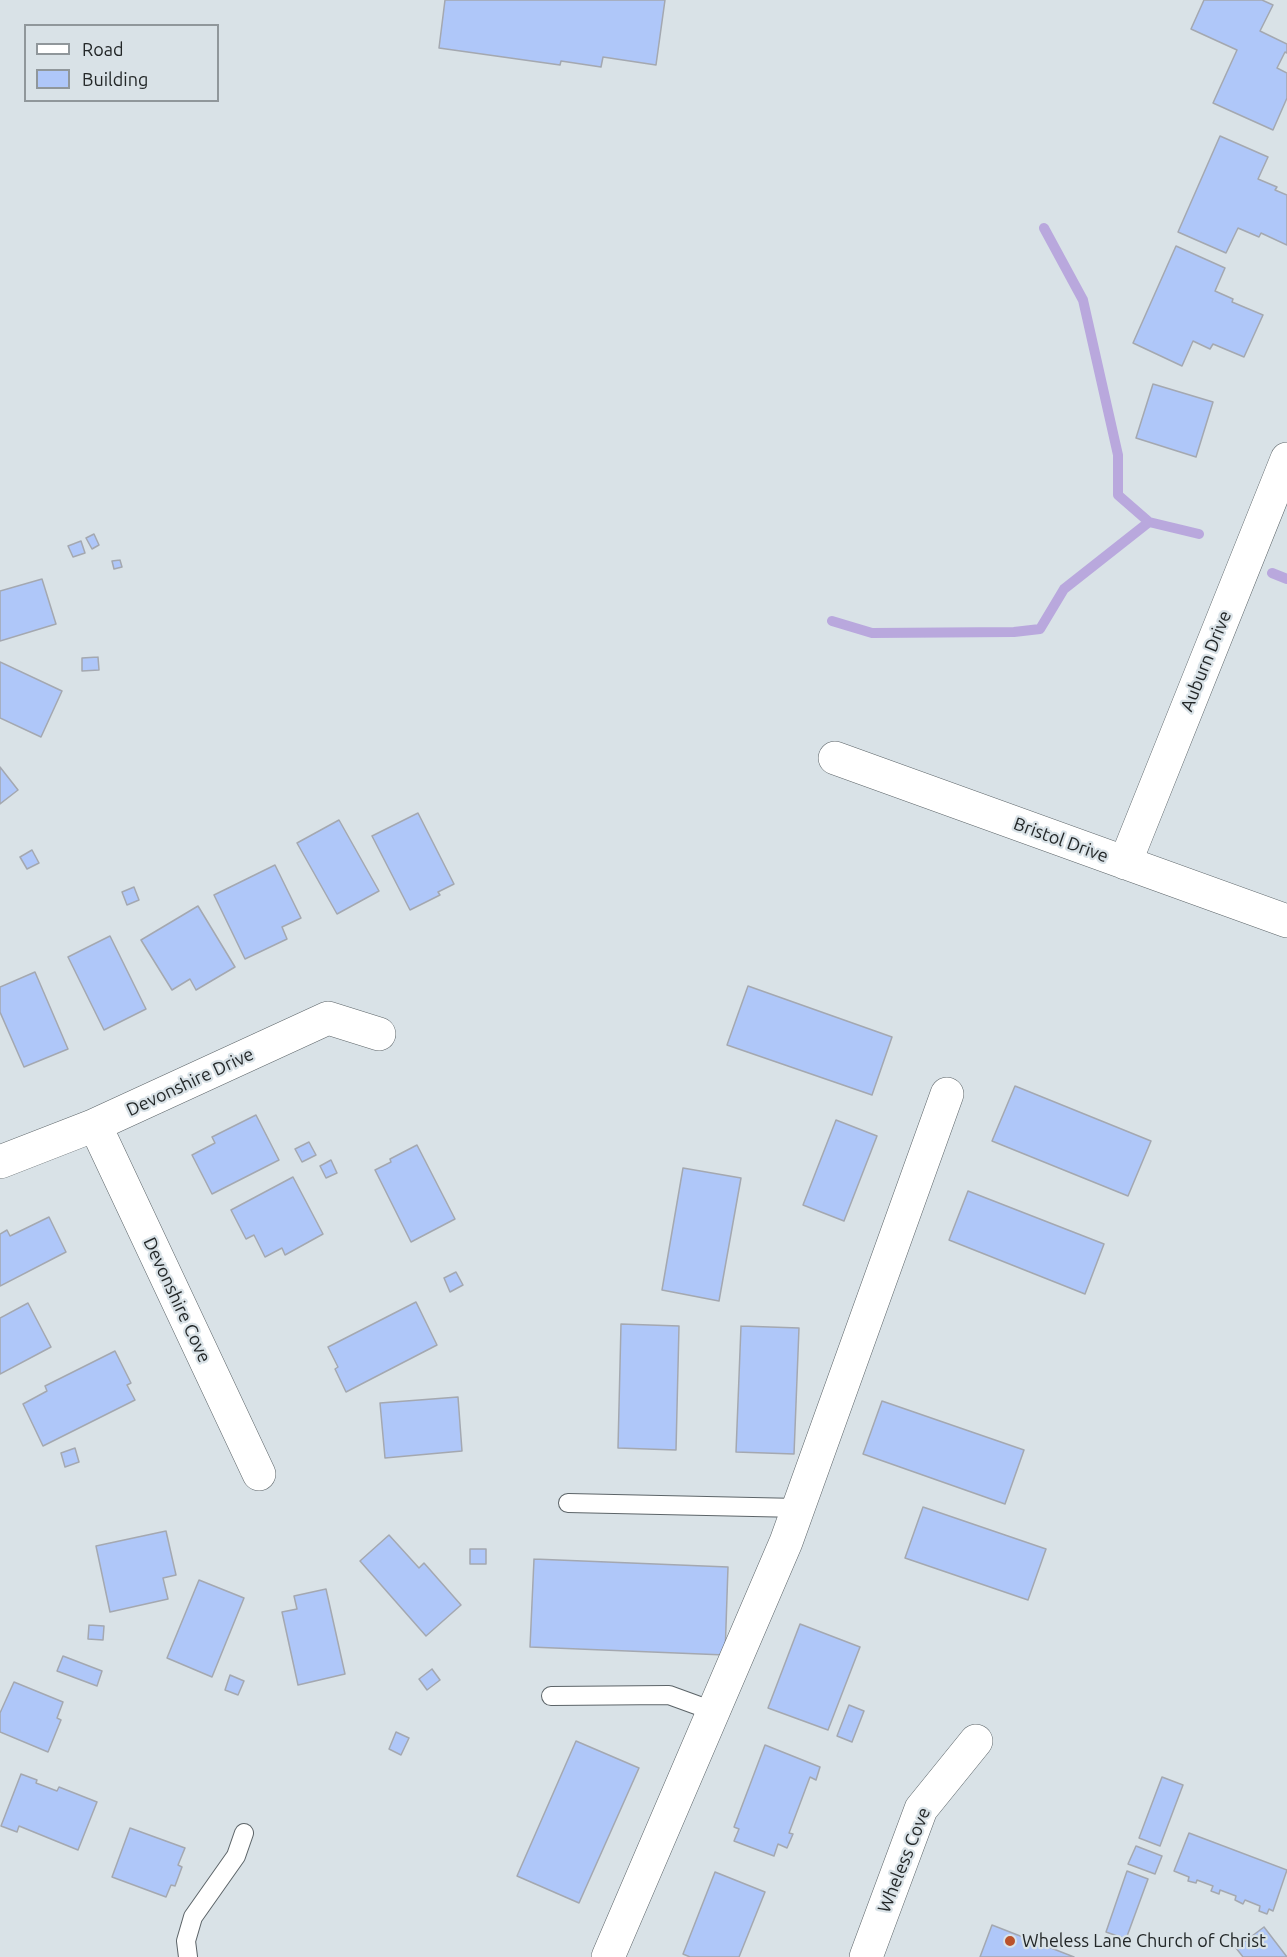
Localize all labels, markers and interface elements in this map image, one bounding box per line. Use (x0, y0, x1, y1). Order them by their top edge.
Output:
legend (24, 24, 219, 102)
text: Road (82, 39, 124, 59)
text: Building (82, 69, 148, 89)
street label: Auburn Drive (1176, 608, 1236, 714)
street label: Bristol Drive (1011, 813, 1111, 867)
street label: Devonshire Drive (123, 1043, 257, 1121)
street label: Devonshire Cove (139, 1234, 215, 1366)
street label: Wheless Cove (873, 1804, 935, 1916)
place label: Wheless Lane Church of Christ (1022, 1930, 1266, 1952)
marker: Wheless Lane Church of Christ (1003, 1934, 1017, 1948)

